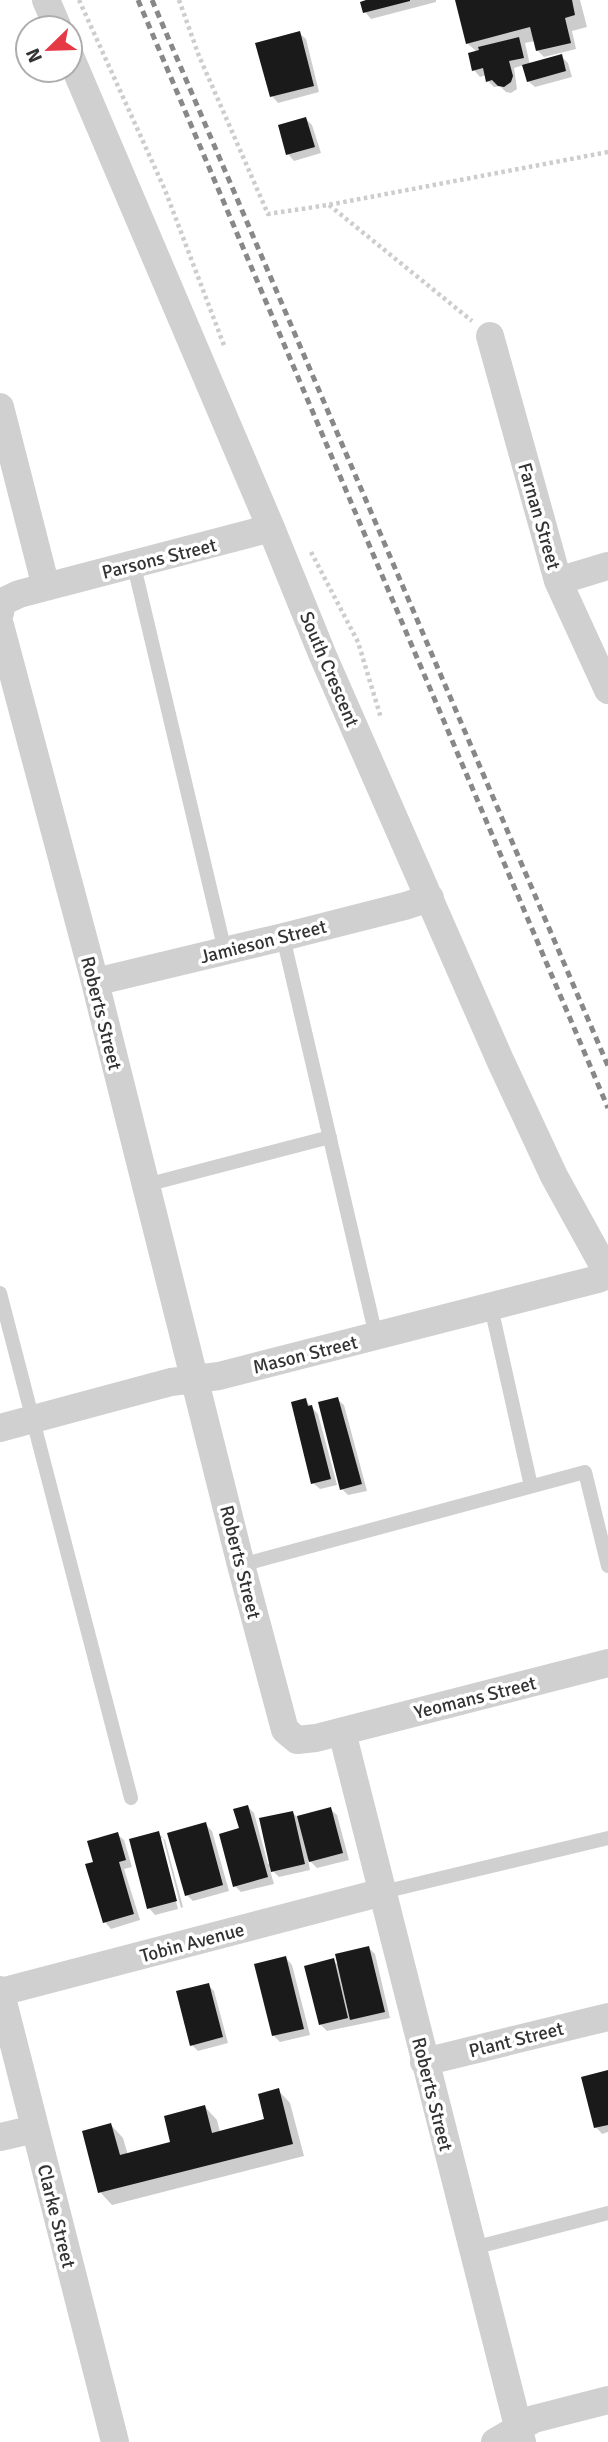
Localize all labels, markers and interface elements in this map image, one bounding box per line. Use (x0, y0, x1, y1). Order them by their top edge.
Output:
north arrow (14, 14, 84, 84)
text: N (21, 44, 48, 66)
street label: Farnan Street (512, 460, 566, 573)
street label: Parsons Street (99, 533, 220, 585)
street label: South Crescent (294, 608, 364, 731)
street label: Jamieson Street (197, 915, 329, 969)
street label: Roberts Street (75, 954, 127, 1073)
street label: Mason Street (250, 1330, 360, 1380)
street label: Roberts Street (214, 1503, 266, 1622)
street label: Yeomans Street (412, 1671, 539, 1725)
street label: Tobin Avenue (138, 1918, 247, 1968)
street label: Plant Street (466, 2017, 566, 2063)
street label: Roberts Street (406, 2035, 458, 2154)
street label: Clarke Street (32, 2162, 81, 2271)

